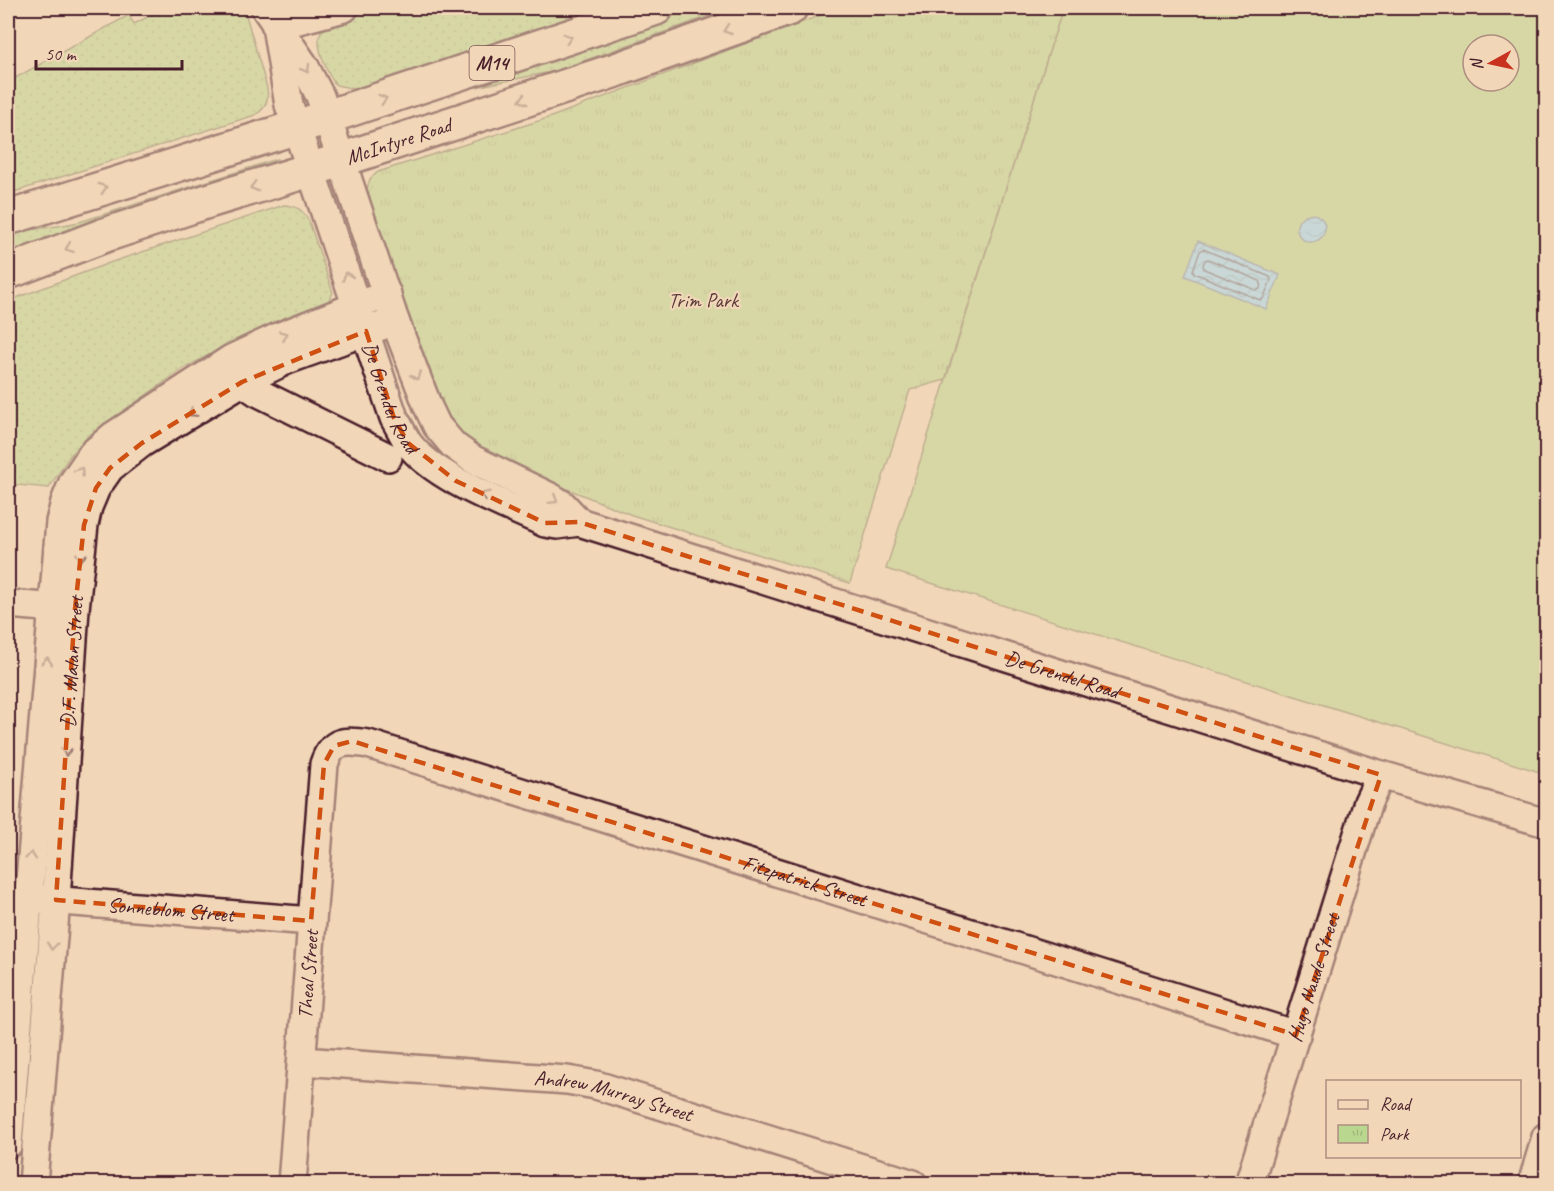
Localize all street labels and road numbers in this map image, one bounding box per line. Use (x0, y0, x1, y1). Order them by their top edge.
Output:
road number: M14 (470, 46, 514, 80)
street label: McIntyre Road (342, 111, 457, 170)
street label: De Grendel Road (357, 339, 427, 462)
street label: D.F. Malan Street (54, 593, 90, 728)
street label: De Grendel Road (1002, 644, 1126, 706)
street label: Fitzpatrick Street (740, 849, 872, 913)
street label: Sonneblom Street (106, 892, 237, 928)
street label: Hugo Naude Street (1281, 908, 1346, 1045)
street label: Theal Street (292, 927, 324, 1020)
street label: Andrew Murray Street (533, 1065, 697, 1128)

